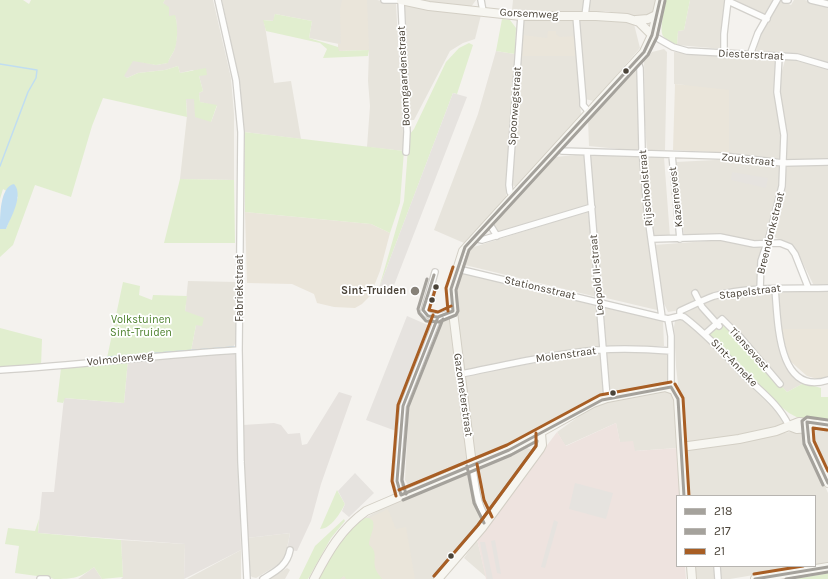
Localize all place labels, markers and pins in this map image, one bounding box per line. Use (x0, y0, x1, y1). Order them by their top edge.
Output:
unlabelled marker (621, 66, 631, 76)
unlabelled marker (431, 282, 441, 292)
place label: Sint-Truiden (341, 284, 406, 298)
marker: Sint-Truiden (409, 285, 421, 297)
unlabelled marker (427, 295, 437, 305)
unlabelled marker (608, 388, 618, 398)
unlabelled marker (446, 551, 456, 561)

